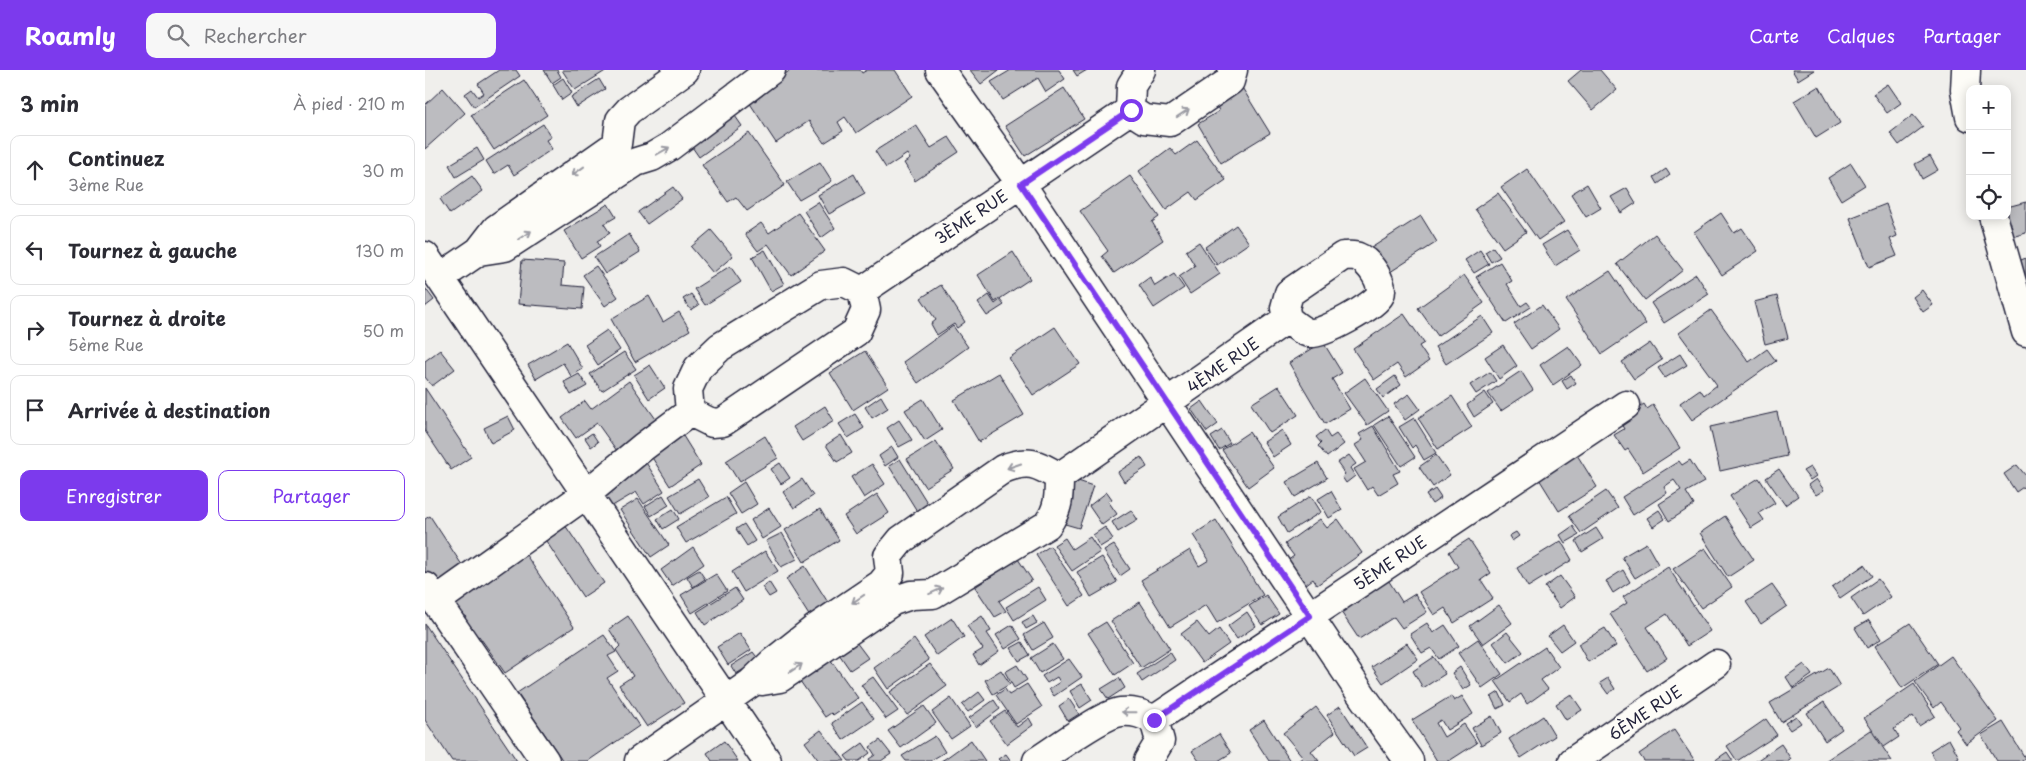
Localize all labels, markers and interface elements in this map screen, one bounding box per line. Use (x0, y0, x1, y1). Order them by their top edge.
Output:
search box (146, 13, 496, 58)
text: Roamly (25, 17, 116, 53)
icon: search (164, 21, 192, 49)
text: Rechercher (204, 21, 307, 49)
text: Carte (1749, 22, 1799, 49)
text: Calques (1827, 22, 1895, 49)
text: Partager (1923, 22, 2001, 49)
map controls (1966, 85, 2011, 220)
button: + (1966, 85, 2011, 130)
text: 3 min (20, 87, 79, 119)
text: À pied · 210 m (293, 91, 405, 115)
route start (1120, 99, 1143, 122)
one-way arrow (1176, 108, 1190, 118)
button: − (1966, 130, 2011, 175)
text: Continuez (68, 144, 165, 172)
one-way arrow (655, 146, 669, 156)
icon: ahead (21, 156, 49, 184)
text: 30 m (362, 158, 404, 182)
one-way arrow (572, 165, 585, 176)
text: 3ème Rue (68, 172, 144, 196)
button: locate (1966, 175, 2011, 220)
street label: 3ÈME RUE (929, 183, 1012, 250)
one-way arrow (517, 230, 531, 240)
icon: left (21, 236, 49, 264)
text: Tournez à gauche (68, 236, 237, 264)
text: 130 m (356, 238, 404, 262)
text: Tournez à droite (68, 304, 226, 332)
icon: right (21, 316, 49, 344)
text: 50 m (363, 318, 404, 342)
street label: 4ÈME RUE (1181, 330, 1263, 398)
text: 5ème Rue (68, 332, 144, 356)
icon: arrive (21, 396, 49, 424)
text: Arrivée à destination (68, 396, 271, 424)
one-way arrow (1006, 461, 1022, 471)
button: Enregistrer (20, 470, 208, 521)
button: Partager (218, 470, 405, 521)
street label: 5ÈME RUE (1348, 529, 1431, 595)
one-way arrow (928, 586, 943, 596)
one-way arrow (851, 594, 865, 605)
one-way arrow (789, 663, 803, 673)
street label: 6ÈME RUE (1603, 679, 1686, 746)
one-way arrow (1121, 707, 1138, 717)
route end (1143, 709, 1166, 732)

